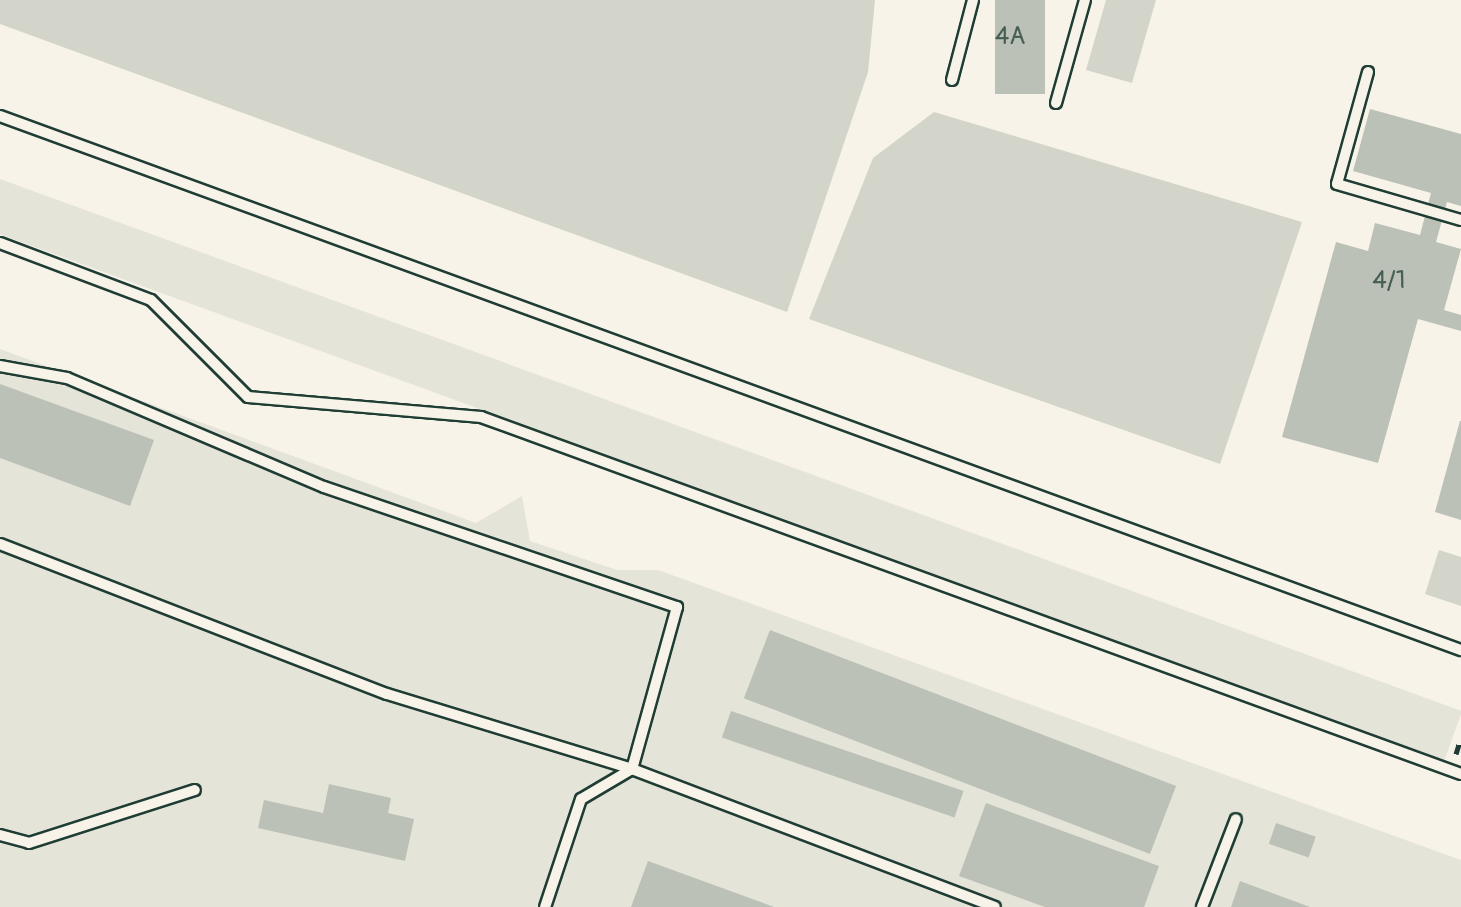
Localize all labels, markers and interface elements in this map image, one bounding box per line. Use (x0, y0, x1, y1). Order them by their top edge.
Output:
house number: 4А (995, 22, 1025, 52)
house number: 4/1 (1372, 266, 1406, 296)

